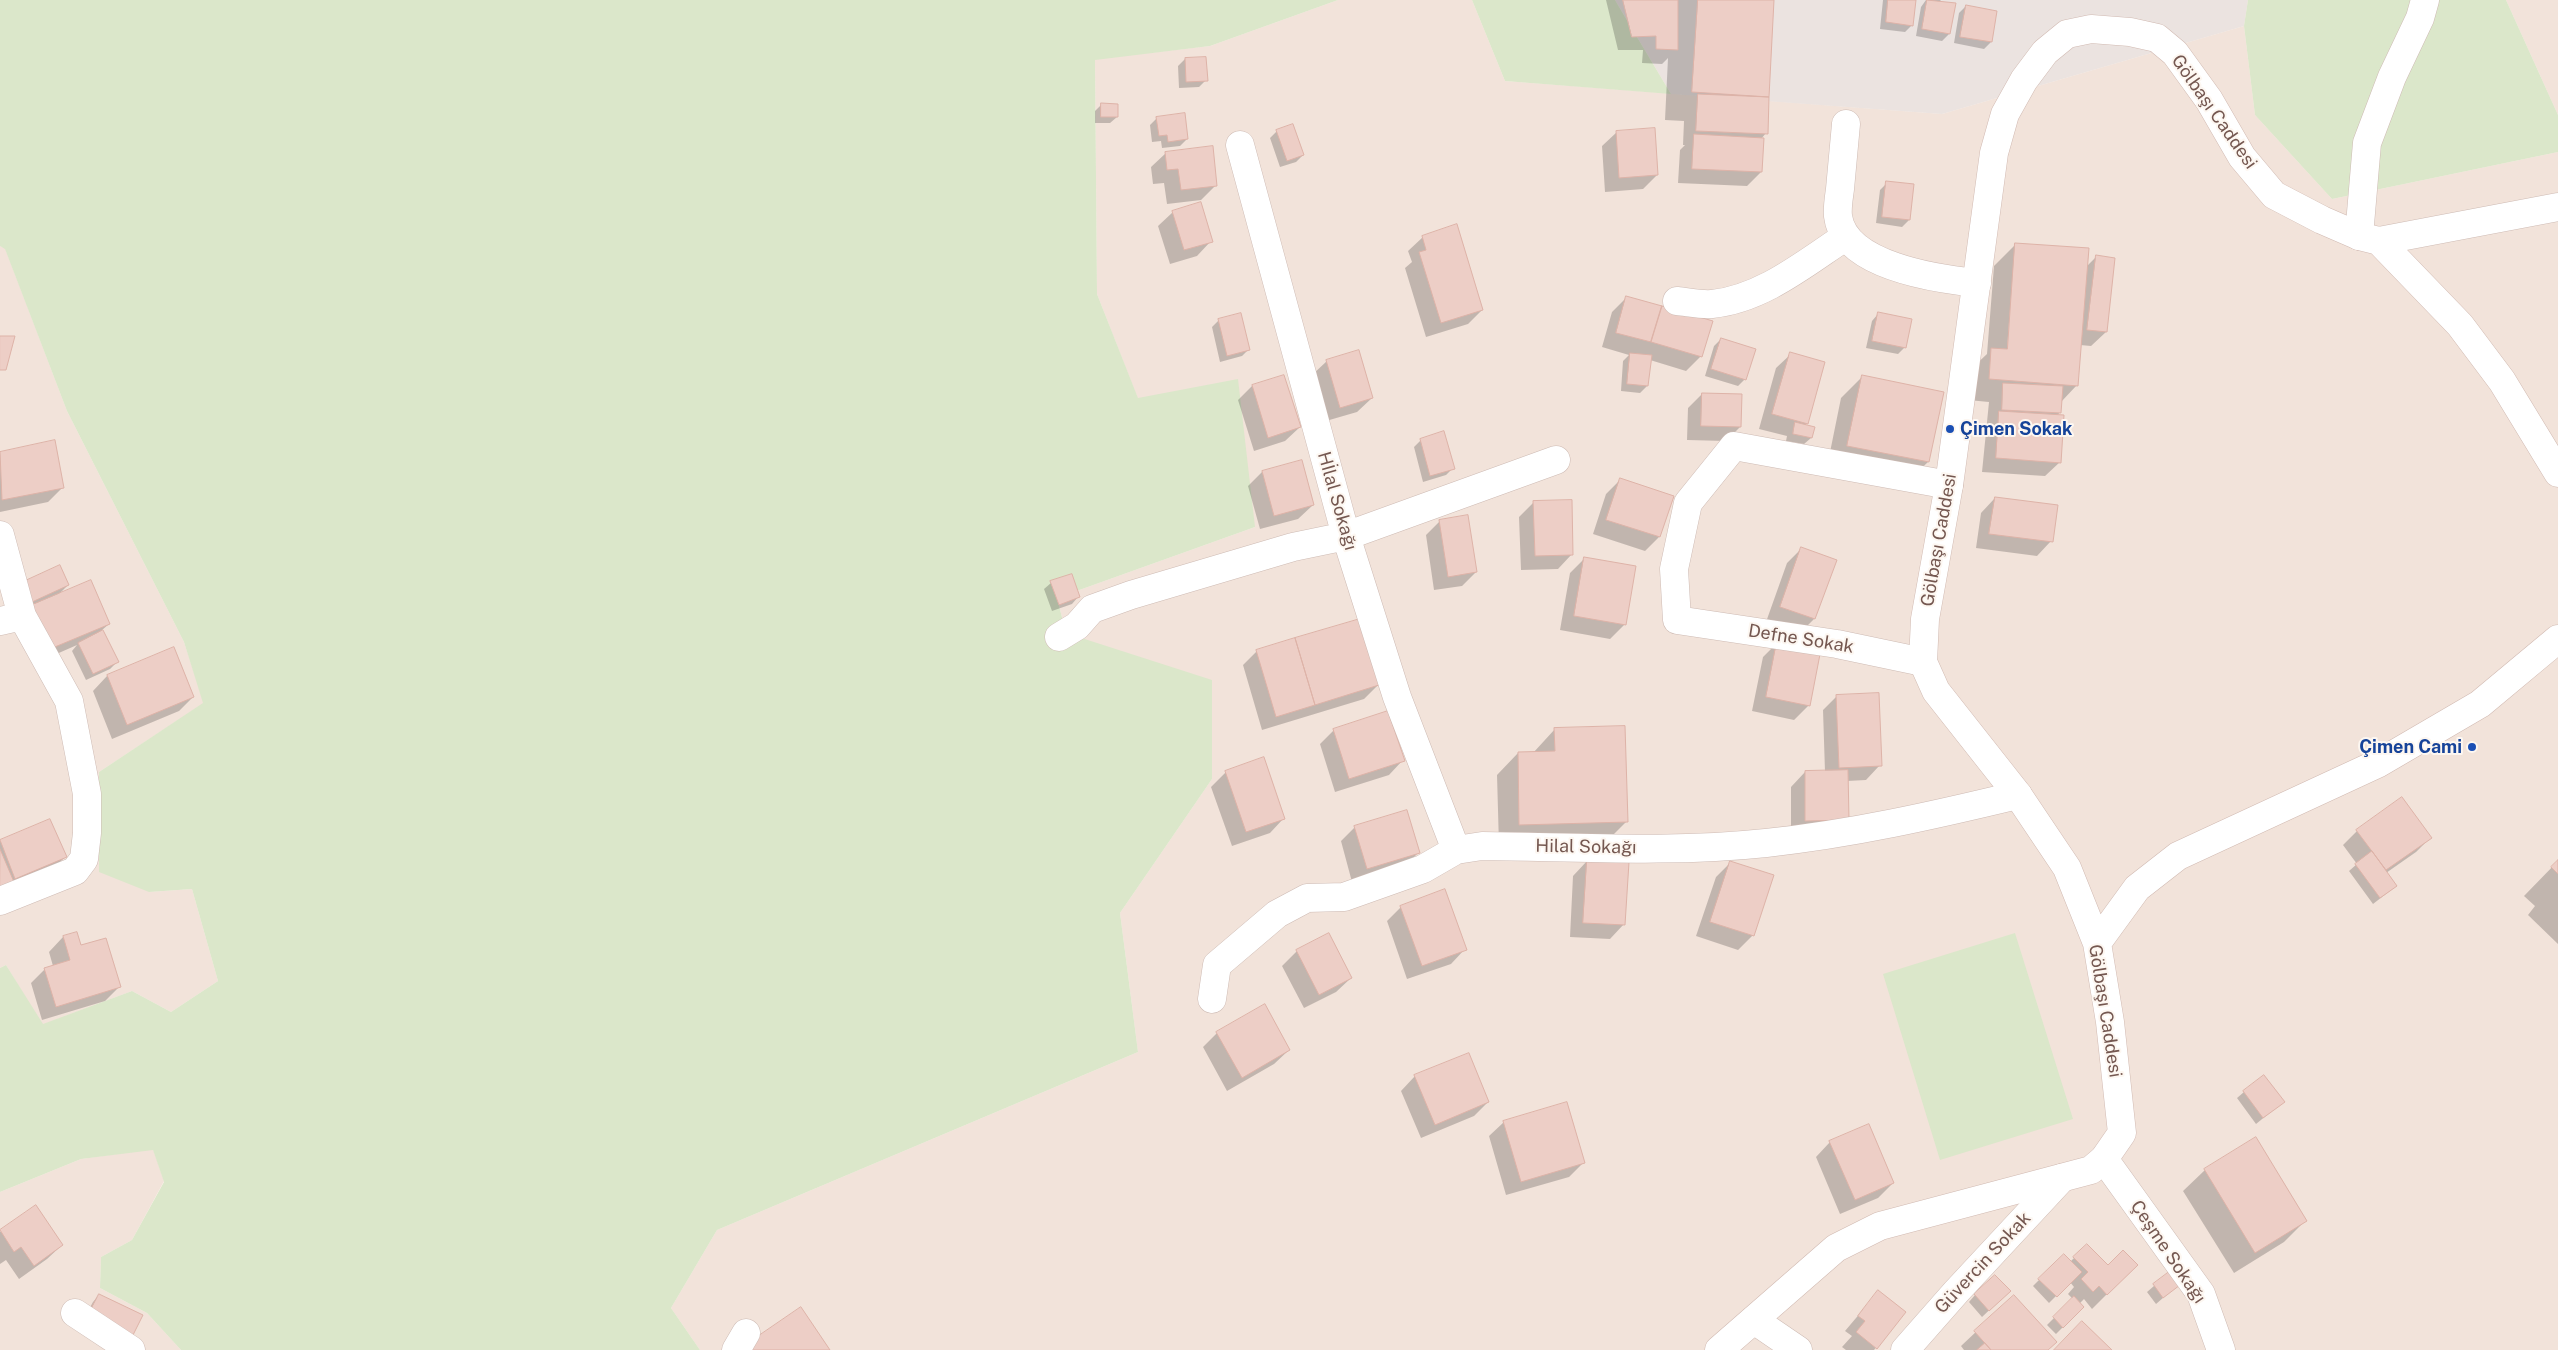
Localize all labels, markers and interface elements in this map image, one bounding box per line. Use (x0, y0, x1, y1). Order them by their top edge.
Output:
street label: Gölbaşı Caddesi (2167, 51, 2261, 173)
place label: Çimen Sokak (1960, 418, 2072, 440)
marker: Çimen Sokak (1944, 423, 1956, 435)
street label: Hİlal Sokağı (1313, 449, 1361, 553)
street label: Gölbaşı Caddesi (1917, 472, 1961, 608)
street label: Defne Sokak (1747, 620, 1855, 658)
place label: Çimen Cami (2359, 736, 2462, 758)
marker: Çimen Cami (2466, 741, 2478, 753)
street label: Hilal Sokağı (1535, 835, 1637, 859)
street label: Gölbaşı Caddesi (2084, 943, 2126, 1079)
street label: Çeşme Sokağı (2126, 1196, 2210, 1308)
street label: Güvercin Sokak (1931, 1208, 2035, 1318)

